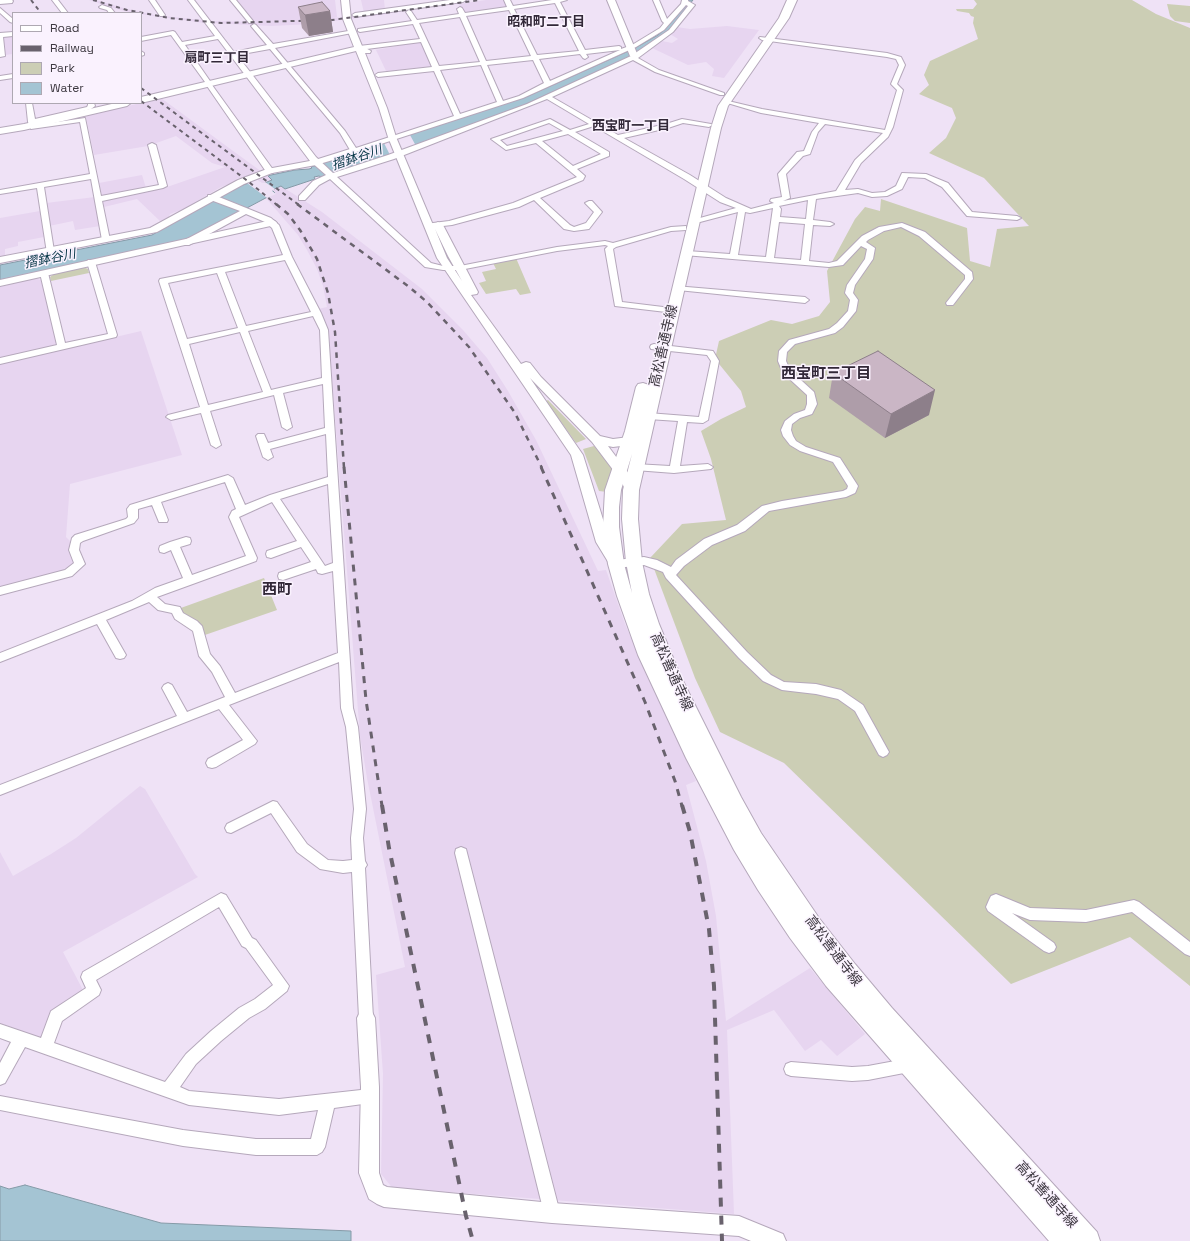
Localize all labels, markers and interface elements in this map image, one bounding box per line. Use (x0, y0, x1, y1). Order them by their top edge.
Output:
legend (12, 12, 142, 104)
district label: 昭和町二丁目 (507, 14, 585, 30)
text: Road (50, 20, 79, 36)
text: Railway (50, 40, 94, 56)
district label: 扇町三丁目 (185, 50, 249, 66)
text: Park (50, 60, 75, 76)
text: Water (50, 80, 84, 96)
district label: 西宝町一丁目 (592, 118, 670, 134)
water label: 摺鉢谷川 (330, 142, 384, 174)
water label: 摺鉢谷川 (23, 246, 77, 272)
street label: 高松善通寺線 (646, 303, 682, 389)
district label: 西宝町三丁目 (781, 365, 871, 383)
district label: 西町 (262, 581, 292, 599)
street label: 高松善通寺線 (646, 630, 696, 714)
street label: 高松善通寺線 (801, 912, 865, 990)
street label: 高松善通寺線 (1012, 1158, 1080, 1232)

